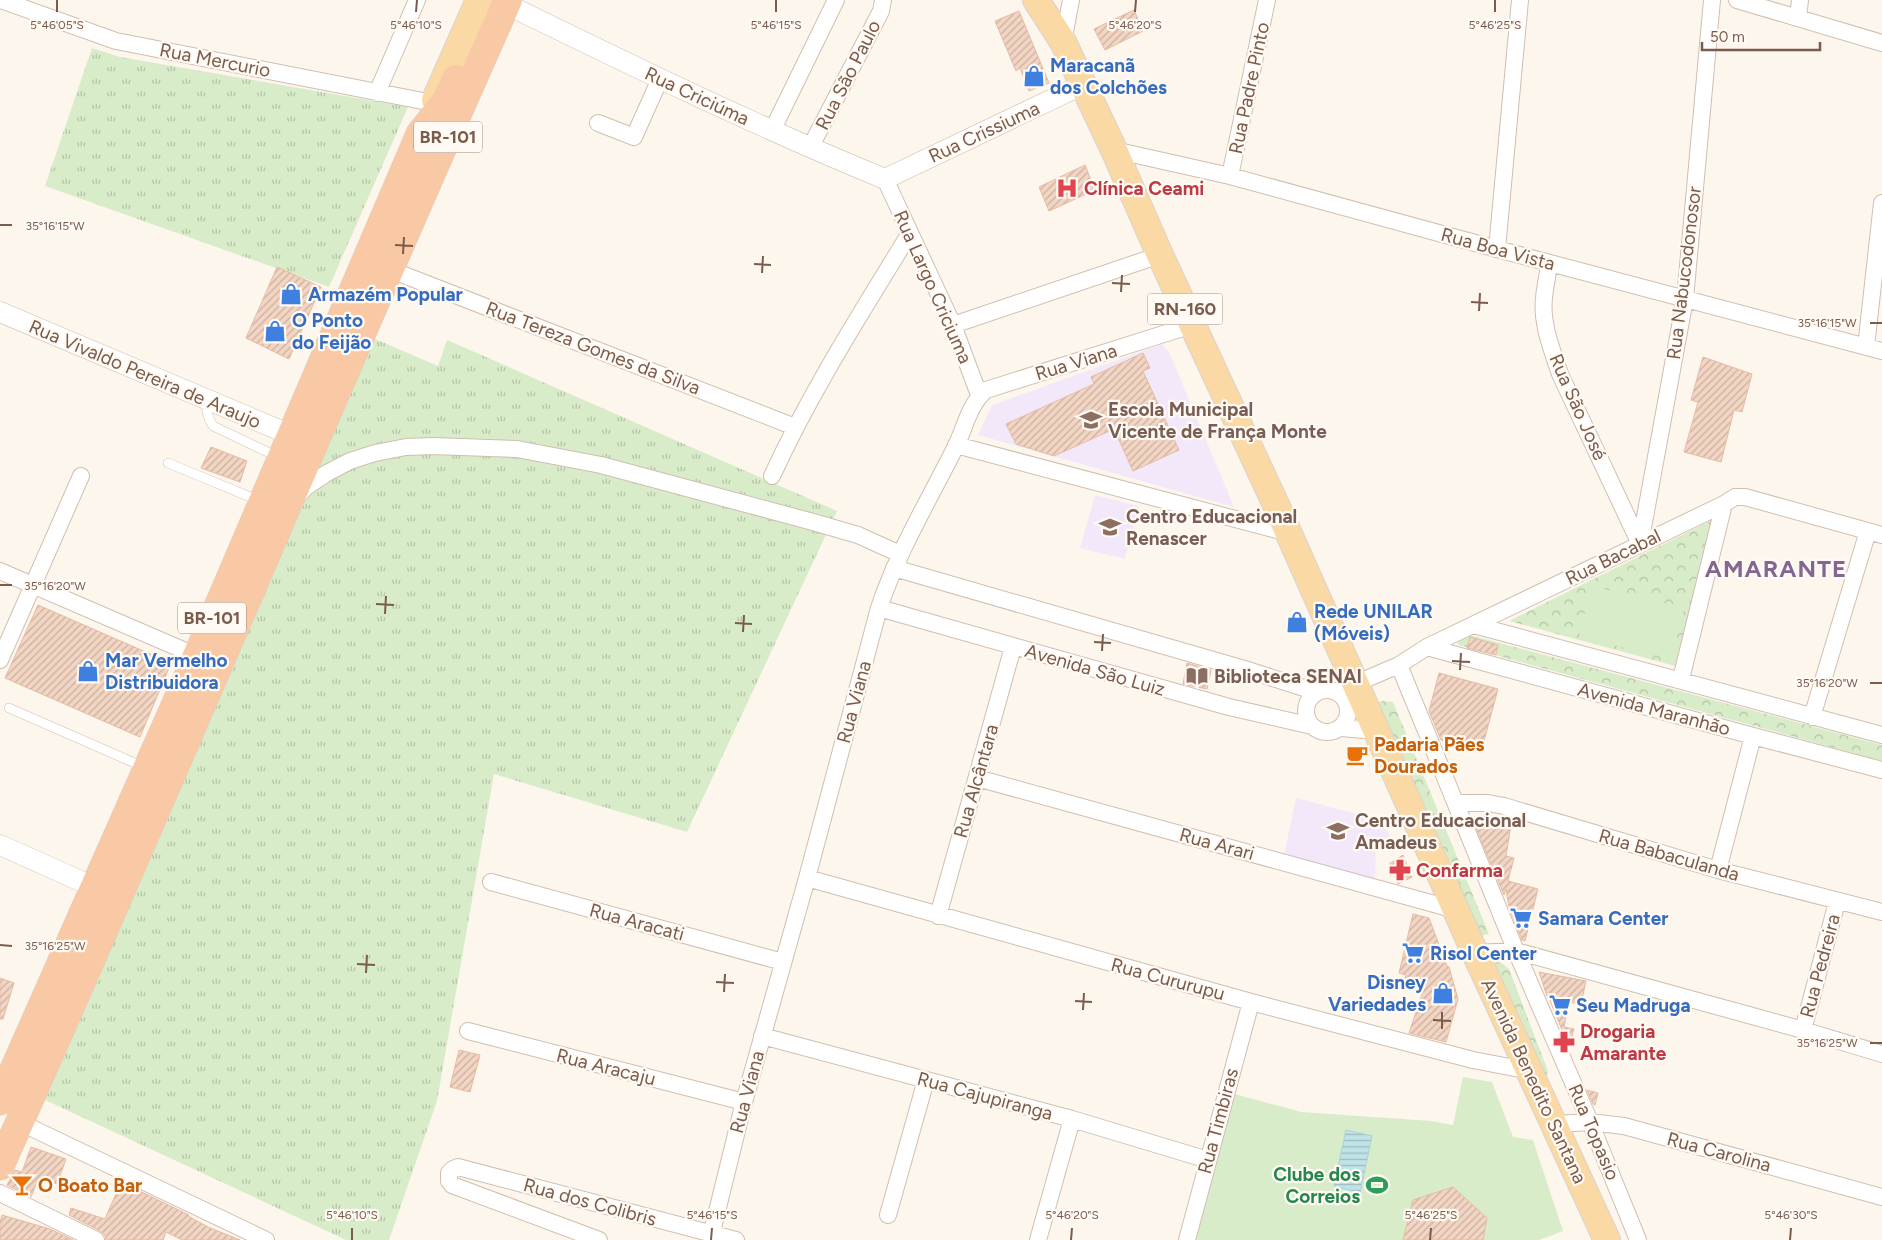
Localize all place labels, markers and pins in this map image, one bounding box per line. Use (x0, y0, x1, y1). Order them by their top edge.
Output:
place label: Maracanã dos Colchões (1050, 54, 1167, 99)
shop icon: Maracanã dos Colchões (1021, 63, 1047, 89)
hospital icon: Clínica Ceami (1054, 175, 1080, 201)
place label: Clínica Ceami (1084, 177, 1204, 200)
shop icon: Armazém Popular (278, 281, 304, 307)
place label: Armazém Popular (308, 283, 463, 306)
place label: O Ponto do Feijão (292, 309, 371, 354)
shop icon: O Ponto do Feijão (262, 318, 288, 344)
place label: Escola Municipal Vicente de França Monte (1108, 398, 1327, 443)
school or university icon: Escola Municipal Vicente de França Monte (1078, 407, 1104, 433)
place label: Centro Educacional Renascer (1126, 505, 1297, 550)
school or university icon: Centro Educacional Renascer (1097, 514, 1123, 540)
place label: Rede UNILAR (Móveis) (1314, 600, 1433, 645)
shop icon: Rede UNILAR (Móveis) (1284, 609, 1310, 635)
place label: Mar Vermelho Distribuidora (105, 649, 227, 694)
shop icon: Mar Vermelho Distribuidora (75, 658, 101, 684)
library icon: Biblioteca SENAI (1184, 663, 1210, 689)
place label: Biblioteca SENAI (1214, 665, 1362, 688)
place label: Padaria Pães Dourados (1374, 733, 1484, 778)
cafe icon: Padaria Pães Dourados (1344, 742, 1370, 768)
place label: Centro Educacional Amadeus (1355, 809, 1526, 854)
school or university icon: Centro Educacional Amadeus (1325, 818, 1351, 844)
pharmacy icon: Confarma (1387, 857, 1413, 883)
place label: Confarma (1416, 859, 1503, 882)
supermarket icon: Samara Center (1508, 905, 1534, 931)
place label: Samara Center (1538, 907, 1669, 930)
supermarket icon: Risol Center (1400, 940, 1426, 966)
place label: Risol Center (1430, 942, 1537, 965)
place label: Disney Variedades (1328, 971, 1426, 1016)
shop icon: Disney Variedades (1430, 980, 1456, 1006)
supermarket icon: Seu Madruga (1547, 992, 1573, 1018)
place label: Seu Madruga (1576, 994, 1691, 1017)
place label: Drogaria Amarante (1580, 1020, 1667, 1065)
pharmacy icon: Drogaria Amarante (1551, 1029, 1577, 1055)
place label: Clube dos Correios (1273, 1163, 1360, 1208)
bar icon: O Boato Bar (9, 1172, 35, 1198)
sports icon: Clube dos Correios (1364, 1172, 1390, 1198)
place label: O Boato Bar (38, 1174, 142, 1197)

